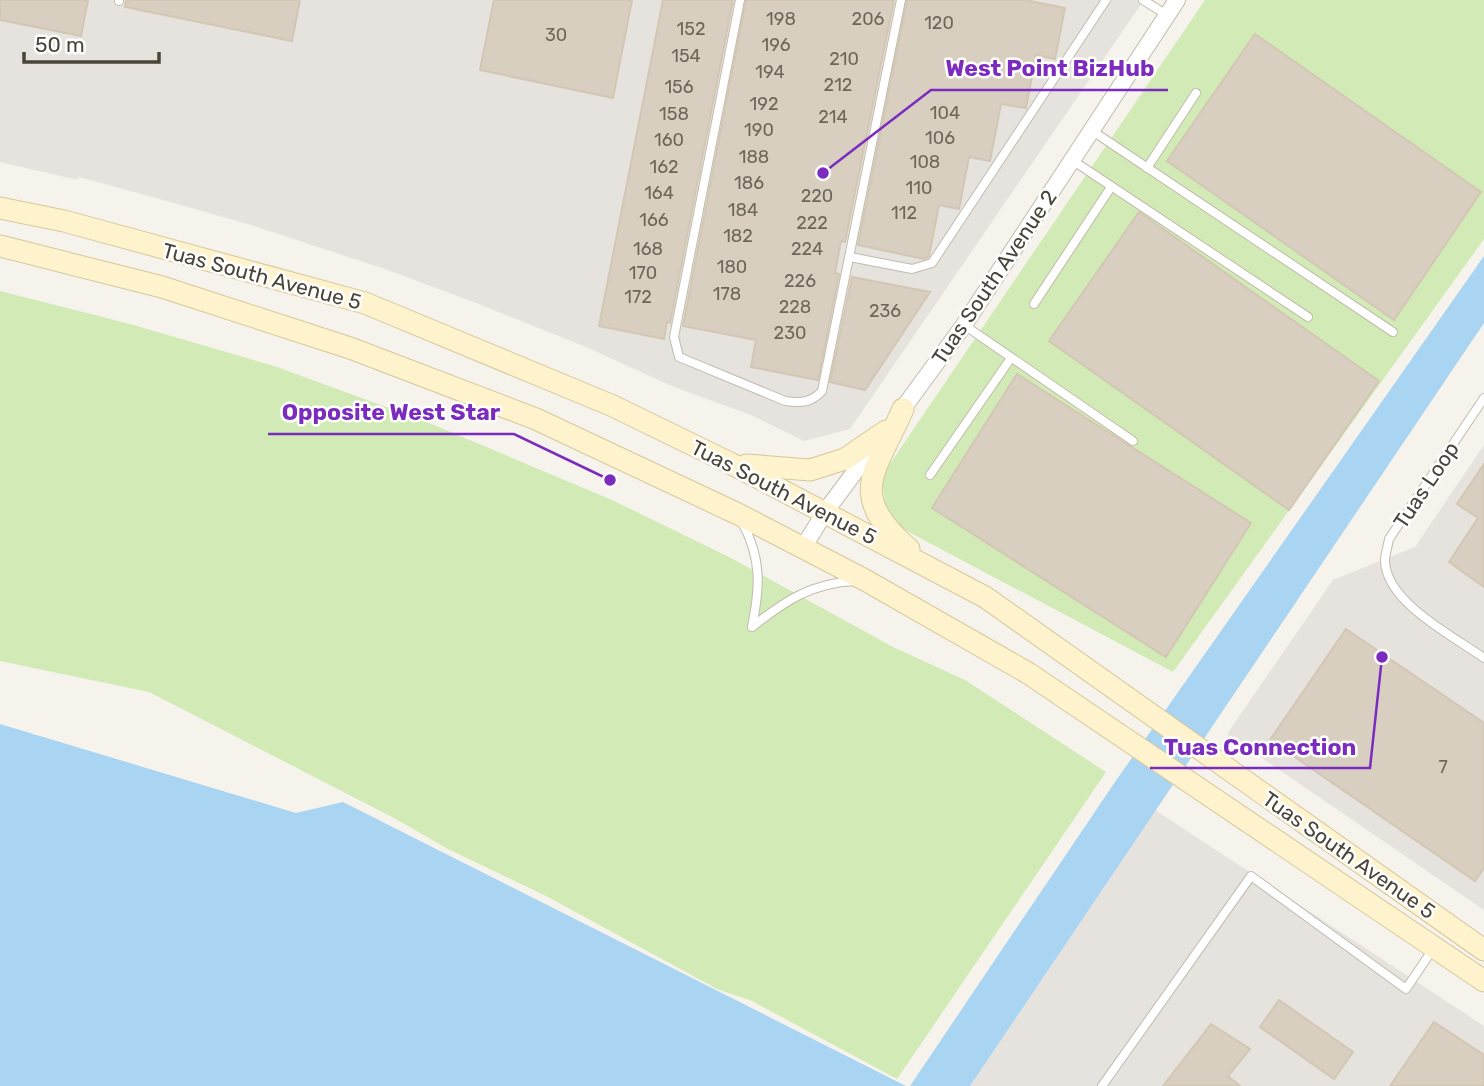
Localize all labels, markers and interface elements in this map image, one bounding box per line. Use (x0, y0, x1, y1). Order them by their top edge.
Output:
house number: 198 (766, 8, 796, 30)
house number: 206 (852, 8, 885, 30)
house number: 120 (924, 12, 954, 34)
house number: 152 (677, 18, 705, 40)
scale bar (24, 21, 159, 65)
house number: 30 (545, 24, 567, 46)
text: 50 m (35, 32, 85, 57)
house number: 196 (761, 34, 791, 56)
house number: 154 (671, 45, 701, 67)
callout: West Point BizHub (931, 46, 1168, 90)
house number: 210 (829, 48, 859, 70)
text: West Point BizHub (946, 54, 1154, 82)
house number: 194 (755, 61, 785, 83)
house number: 212 (824, 74, 852, 96)
house number: 156 (664, 76, 694, 98)
house number: 192 (750, 93, 778, 115)
house number: 104 (930, 102, 960, 124)
house number: 158 (659, 103, 689, 125)
house number: 214 (818, 106, 848, 128)
house number: 190 (744, 119, 774, 141)
house number: 106 (925, 127, 955, 149)
house number: 160 (654, 129, 684, 151)
house number: 188 (739, 146, 769, 168)
house number: 108 (910, 151, 940, 173)
house number: 162 (649, 156, 679, 178)
house number: 186 (734, 172, 764, 194)
house number: 110 (906, 177, 932, 199)
house number: 164 (644, 182, 674, 204)
house number: 220 (801, 185, 833, 207)
street label: Tuas South Avenue 2 (926, 185, 1062, 369)
house number: 184 (728, 199, 758, 221)
house number: 112 (891, 202, 917, 224)
house number: 166 (639, 209, 669, 231)
house number: 222 (796, 212, 828, 234)
house number: 182 (723, 225, 753, 247)
street label: Tuas South Avenue 5 (160, 237, 364, 315)
house number: 168 (633, 238, 663, 260)
house number: 224 (791, 238, 823, 260)
house number: 180 (717, 256, 747, 278)
house number: 170 (629, 262, 657, 284)
house number: 226 (784, 270, 816, 292)
house number: 178 (713, 283, 741, 305)
house number: 172 (624, 286, 652, 308)
house number: 228 (779, 296, 811, 318)
house number: 236 (869, 300, 901, 322)
house number: 230 (774, 322, 806, 344)
callout: Opposite West Star (268, 390, 514, 434)
text: Opposite West Star (282, 398, 501, 426)
street label: Tuas South Avenue 5 (687, 434, 881, 550)
street label: Tuas Loop (1388, 437, 1464, 533)
callout: Tuas Connection (1150, 724, 1370, 768)
text: Tuas Connection (1164, 733, 1356, 761)
house number: 7 (1438, 756, 1448, 778)
street label: Tuas South Avenue 5 (1258, 786, 1440, 924)

